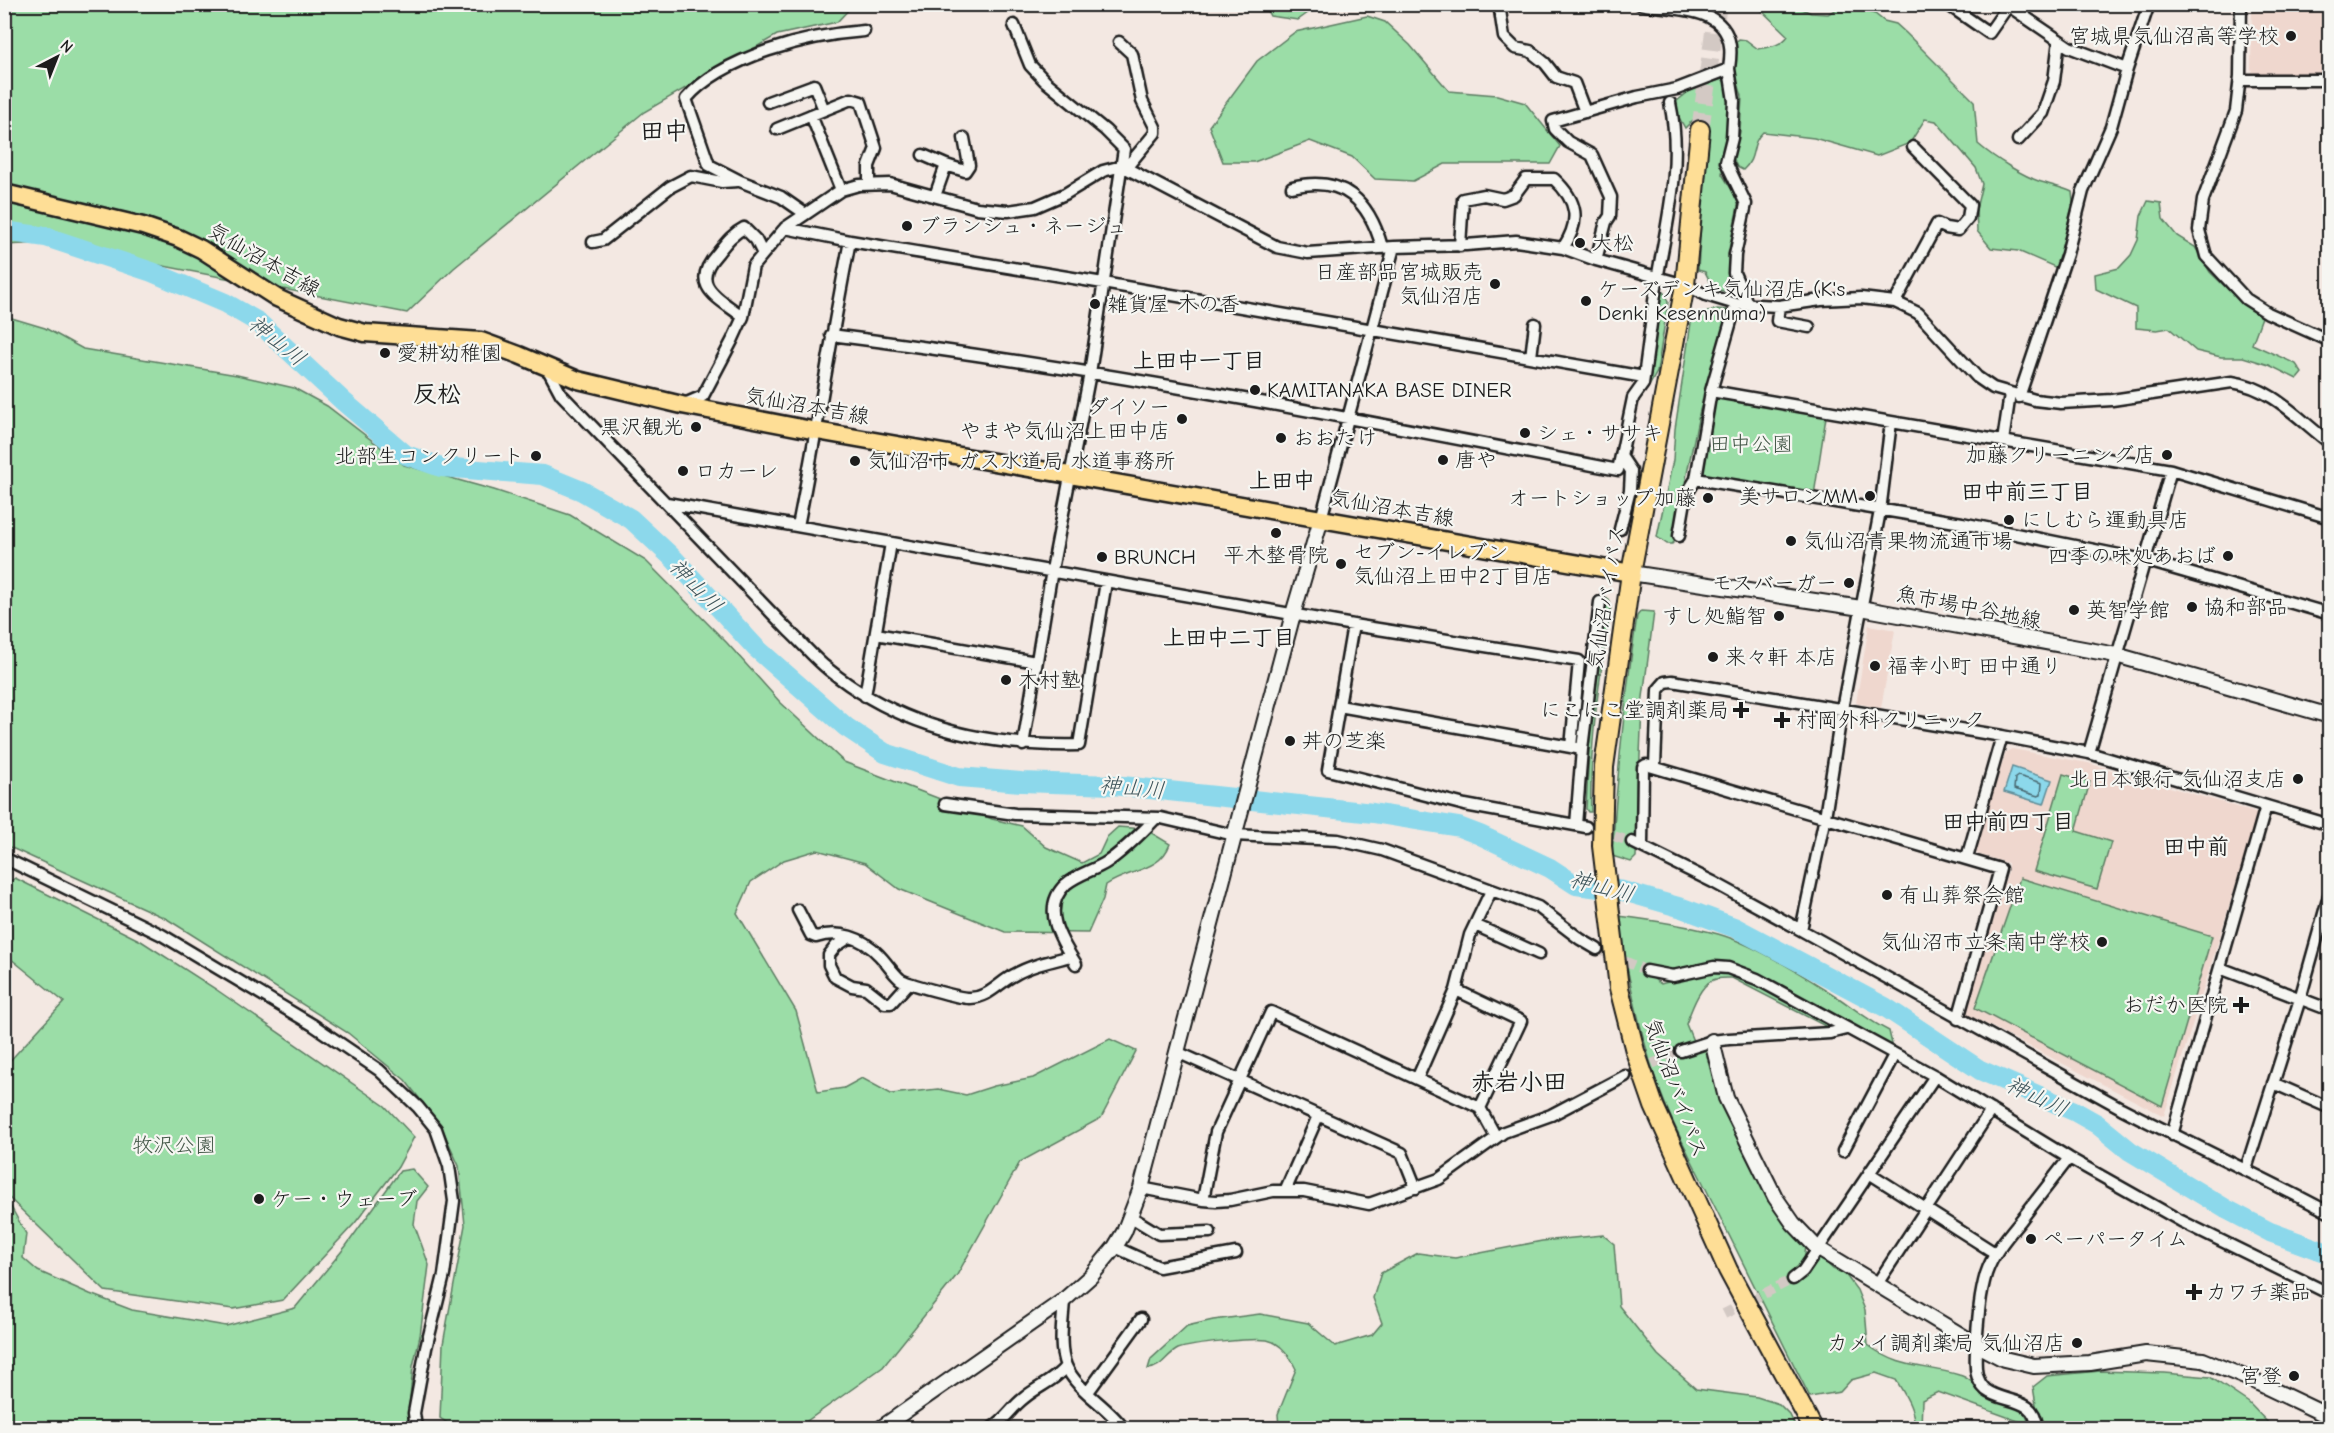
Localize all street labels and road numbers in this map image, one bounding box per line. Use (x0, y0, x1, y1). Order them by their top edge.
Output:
street label: 気仙沼本吉線 (203, 218, 325, 302)
street label: 気仙沼本吉線 (743, 383, 871, 429)
street label: 気仙沼本吉線 (1328, 485, 1456, 531)
street label: 気仙沼バイパス (1583, 523, 1629, 671)
street label: 魚市場中谷地線 (1895, 581, 2043, 633)
street label: 気仙沼バイパス (1640, 1015, 1712, 1161)

